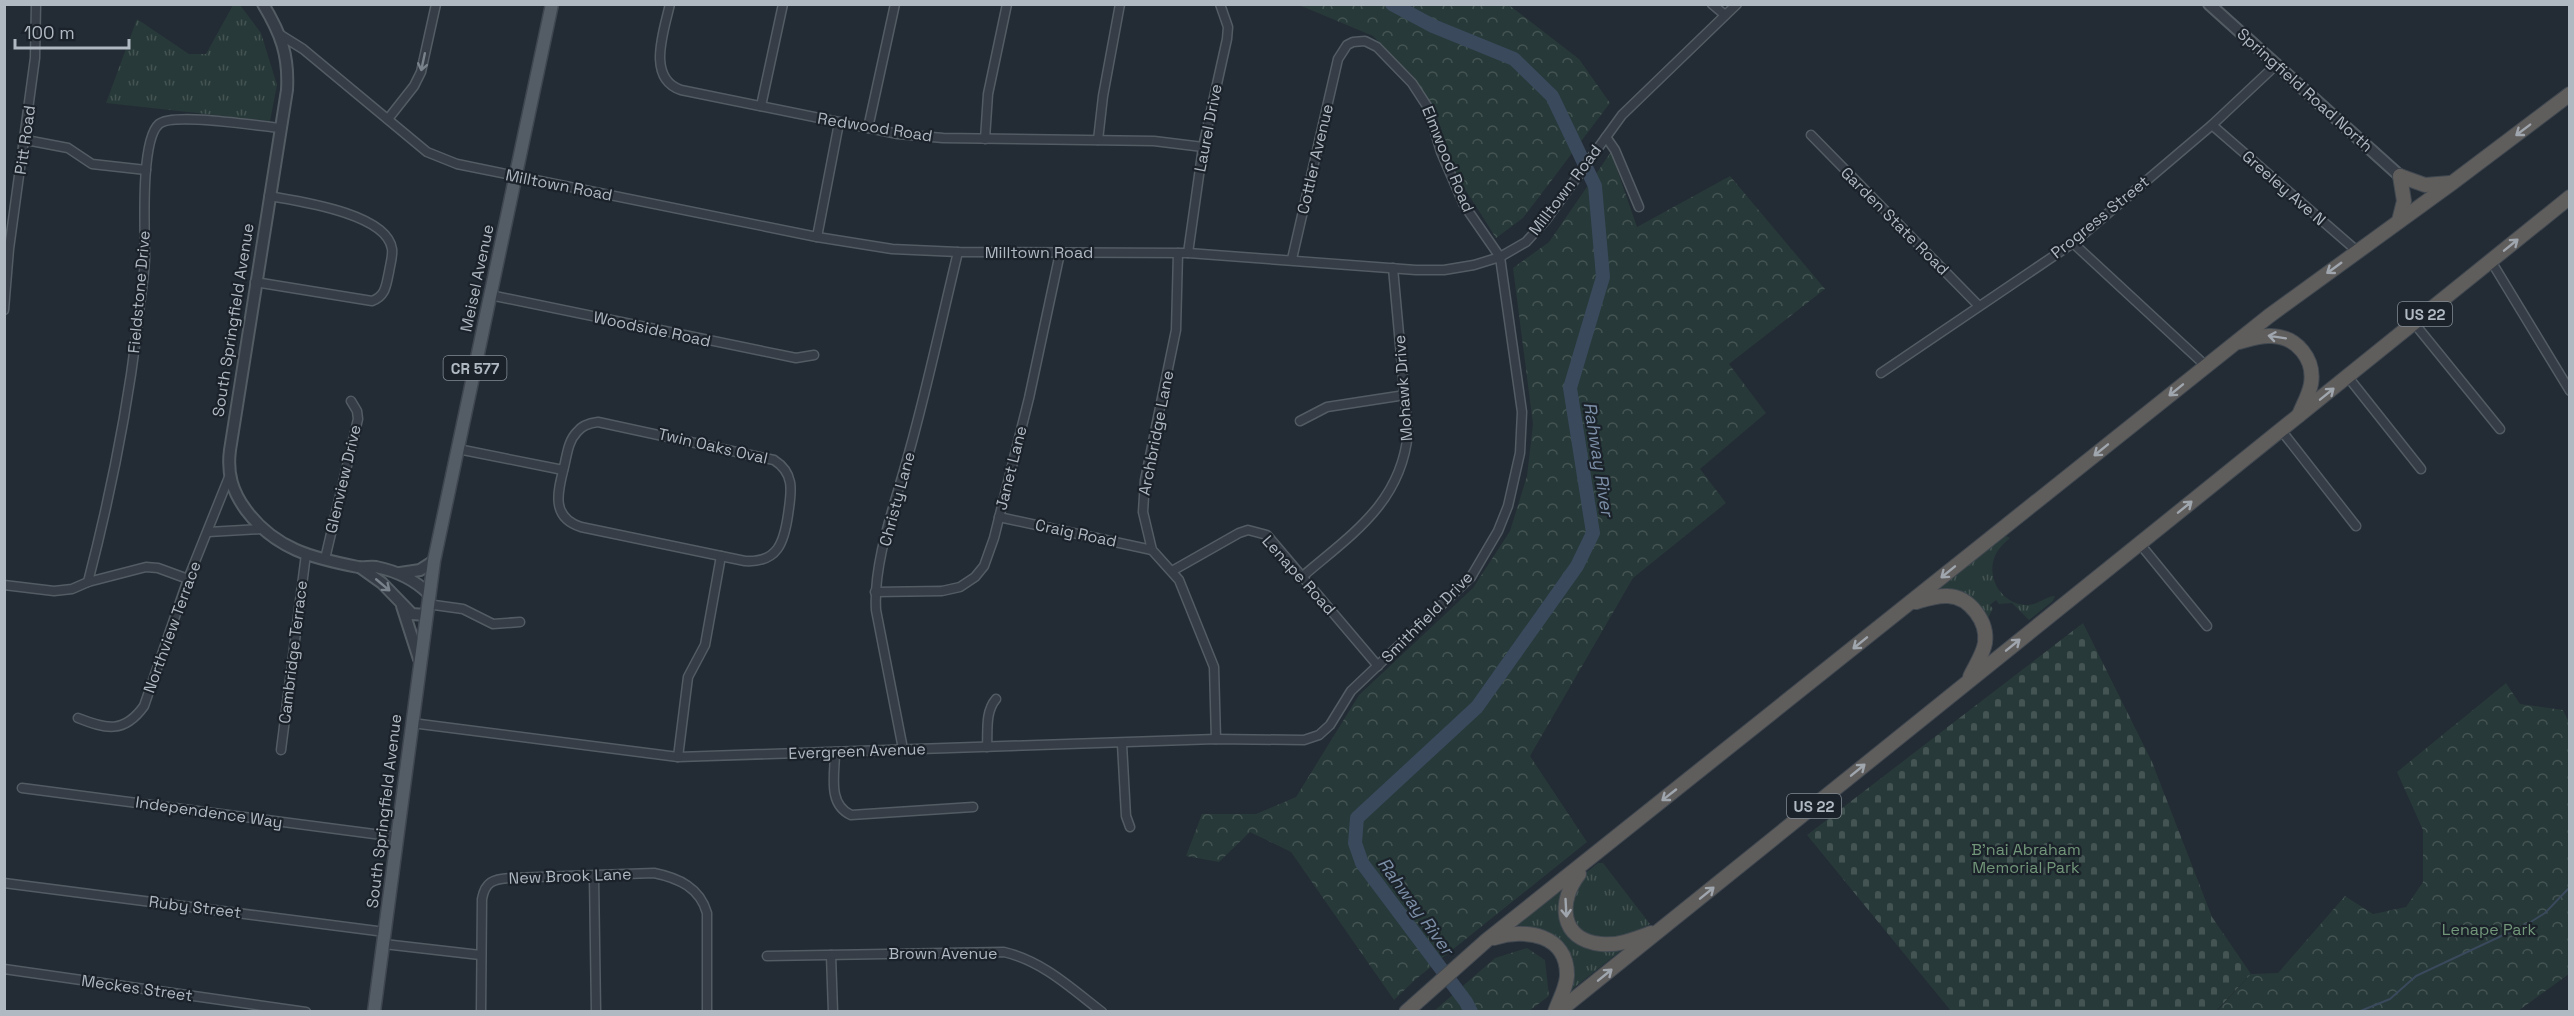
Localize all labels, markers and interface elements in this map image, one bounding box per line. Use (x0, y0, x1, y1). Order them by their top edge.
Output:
scale bar (15, 12, 129, 50)
text: 100 m (24, 21, 75, 44)
street label: Springfield Road North (2233, 23, 2377, 157)
one-way arrow (417, 51, 428, 71)
street label: Laurel Drive (1189, 82, 1227, 174)
street label: Cottler Avenue (1292, 102, 1338, 216)
street label: Elmwood Road (1417, 103, 1479, 215)
street label: Pitt Road (10, 104, 40, 176)
street label: Redwood Road (816, 108, 934, 146)
one-way arrow (2515, 123, 2531, 136)
street label: Milltown Road (1524, 140, 1606, 240)
street label: Greeley Ave N (2238, 146, 2330, 230)
street label: Garden State Road (1836, 162, 1954, 280)
street label: Milltown Road (504, 164, 614, 206)
street label: Progress Street (2047, 171, 2153, 263)
street label: South Springfield Avenue (207, 222, 259, 418)
street label: Meisel Avenue (455, 222, 499, 334)
street label: Fieldstone Drive (123, 230, 155, 354)
one-way arrow (2502, 238, 2518, 251)
street label: Milltown Road (985, 242, 1093, 263)
one-way arrow (2327, 261, 2343, 274)
road number: US 22 (2398, 302, 2452, 326)
street label: Woodside Road (591, 306, 713, 352)
one-way arrow (2268, 332, 2287, 343)
street label: Mohawk Drive (1389, 334, 1417, 442)
road number: CR 577 (444, 356, 506, 380)
street label: Archbridge Lane (1134, 369, 1178, 497)
one-way arrow (2168, 383, 2184, 396)
one-way arrow (2318, 388, 2334, 401)
water label: Rahway River (1579, 400, 1620, 520)
street label: Glenview Drive (320, 423, 366, 535)
street label: Twin Oaks Oval (656, 423, 770, 469)
street label: Janet Lane (990, 424, 1032, 512)
one-way arrow (2093, 444, 2109, 457)
street label: Christy Lane (874, 450, 920, 548)
one-way arrow (2177, 500, 2193, 513)
street label: Craig Road (1033, 514, 1119, 552)
street label: Lenape Road (1258, 531, 1340, 619)
street label: Northview Terrace (138, 558, 206, 696)
one-way arrow (1940, 565, 1956, 578)
street label: Smithfield Drive (1377, 567, 1477, 667)
street label: Cambridge Terrace (274, 579, 312, 725)
one-way arrow (375, 579, 391, 592)
one-way arrow (1852, 636, 1868, 649)
one-way arrow (2005, 638, 2020, 652)
street label: South Springfield Avenue (362, 713, 406, 909)
street label: Evergreen Avenue (788, 738, 926, 764)
one-way arrow (1850, 764, 1866, 777)
one-way arrow (1661, 789, 1677, 802)
street label: Independence Way (134, 791, 284, 833)
road number: US 22 (1787, 794, 1841, 818)
park label: B'nai Abraham Memorial Park (1971, 839, 2081, 878)
water label: Rahway River (1373, 853, 1460, 961)
street label: New Brook Lane (508, 863, 632, 889)
one-way arrow (1698, 887, 1714, 900)
street label: Ruby Street (148, 891, 242, 923)
one-way arrow (1561, 898, 1572, 917)
park label: Lenape Park (2442, 919, 2537, 940)
street label: Brown Avenue (888, 943, 998, 964)
one-way arrow (1596, 969, 1612, 982)
street label: Meckes Street (80, 970, 194, 1006)

